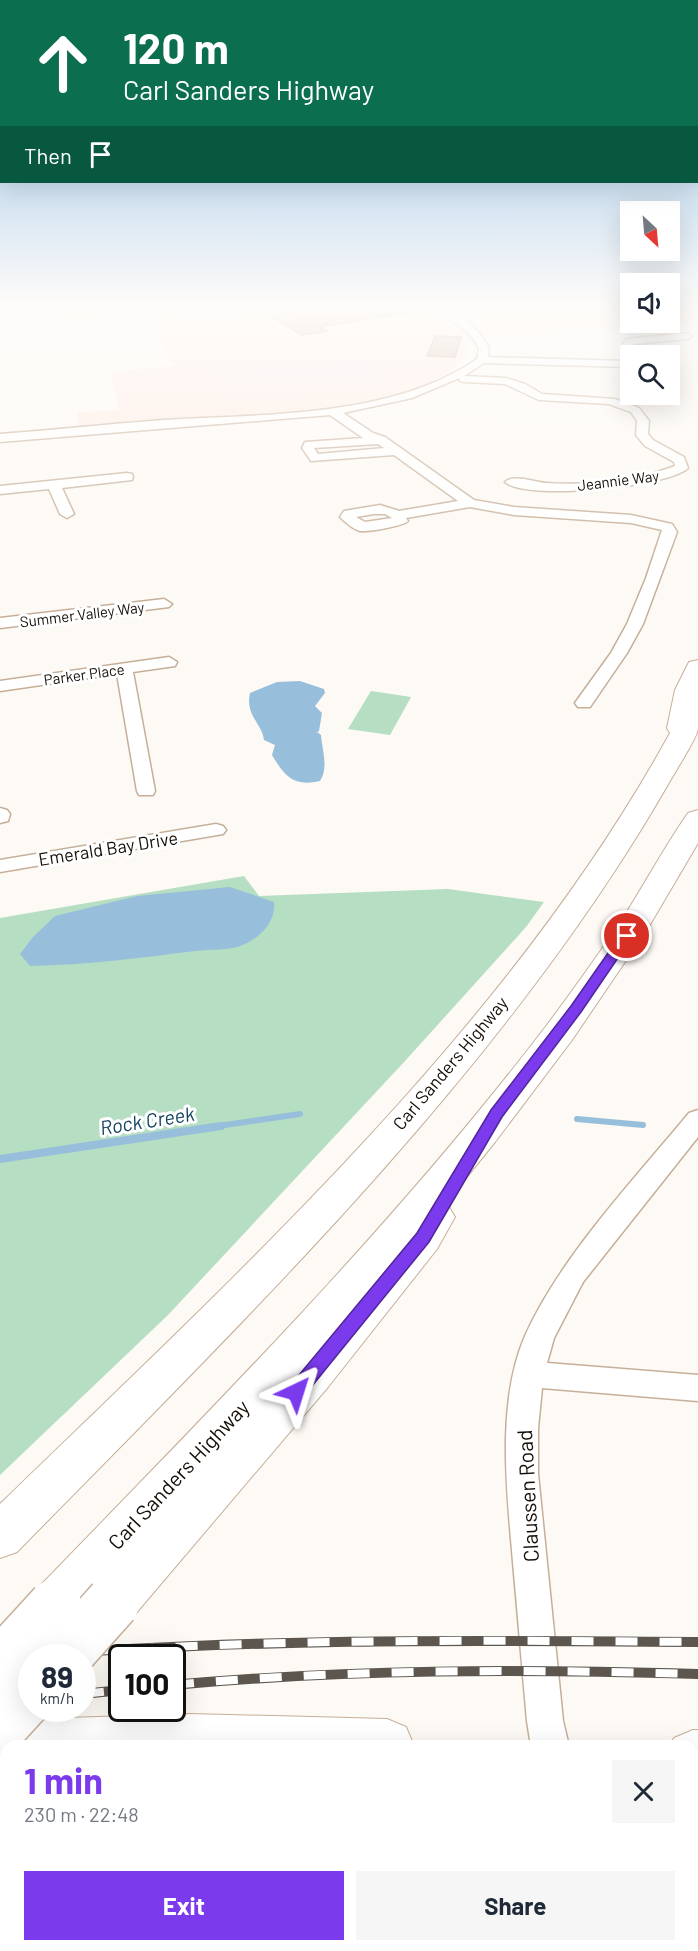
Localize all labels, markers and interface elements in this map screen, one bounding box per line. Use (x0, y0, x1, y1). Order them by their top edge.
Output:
text: 120 m (123, 22, 229, 72)
icon: ahead (24, 24, 102, 102)
text: Carl Sanders Highway (123, 73, 374, 105)
icon: arrive (84, 138, 117, 171)
text: Then (24, 142, 72, 168)
north arrow (620, 201, 680, 261)
map controls (620, 201, 680, 405)
button: sound (620, 273, 680, 333)
button: search (620, 345, 680, 405)
street label: Jeannie Way (576, 466, 660, 494)
street label: Summer Valley Way (19, 597, 145, 631)
street label: Parker Place (42, 659, 126, 689)
street label: Emerald Bay Drive (37, 826, 179, 870)
pin (601, 910, 652, 961)
icon: arrive (610, 919, 643, 952)
street label: Carl Sanders Highway (388, 992, 512, 1134)
water label: Rock Creek (98, 1101, 196, 1139)
position arrow (264, 1360, 328, 1424)
street label: Carl Sanders Highway (102, 1394, 254, 1554)
street label: Claussen Road (511, 1429, 543, 1563)
speed limit sign: 100 (108, 1644, 186, 1722)
text: 89 (41, 1658, 73, 1694)
text: km/h (40, 1689, 74, 1707)
text: 1 min (24, 1758, 103, 1801)
button: close (612, 1760, 675, 1823)
text: 230 m · 22:48 (24, 1802, 139, 1826)
button: Exit (24, 1871, 344, 1940)
button: Share (356, 1871, 675, 1940)

